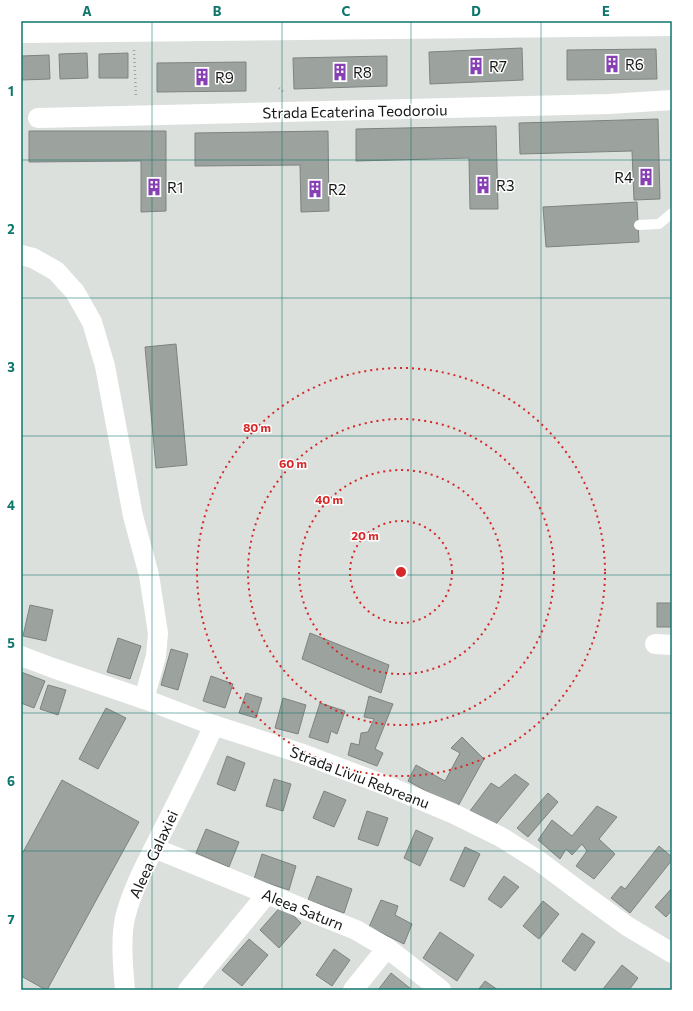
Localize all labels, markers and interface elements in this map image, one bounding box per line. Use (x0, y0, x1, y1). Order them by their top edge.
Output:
text: A (82, 3, 92, 19)
text: B (213, 3, 222, 19)
text: C (342, 3, 351, 19)
text: D (471, 3, 481, 19)
text: E (602, 3, 610, 19)
building icon: R6 (602, 54, 622, 74)
place label: R6 (625, 55, 644, 73)
building icon: R7 (466, 56, 486, 76)
place label: R7 (489, 57, 507, 75)
building icon: R8 (330, 62, 350, 82)
place label: R8 (353, 63, 372, 81)
building icon: R9 (192, 67, 212, 87)
place label: R9 (215, 68, 234, 86)
text: 1 (8, 83, 14, 99)
street label: Strada Ecaterina Teodoroiu (262, 100, 448, 122)
building icon: R4 (636, 167, 656, 187)
place label: R4 (614, 168, 633, 186)
building icon: R3 (473, 175, 493, 195)
place label: R3 (496, 176, 515, 194)
building icon: R1 (144, 177, 164, 197)
place label: R1 (167, 178, 183, 196)
building icon: R2 (305, 179, 325, 199)
place label: R2 (328, 180, 346, 198)
text: 2 (7, 221, 15, 237)
text: 3 (7, 359, 15, 375)
text: 80 m (243, 420, 271, 434)
text: 60 m (279, 456, 307, 470)
text: 40 m (315, 492, 343, 506)
text: 4 (7, 497, 15, 513)
text: 20 m (351, 528, 379, 542)
centre of rings (394, 565, 408, 579)
text: 5 (7, 635, 15, 651)
street label: Strada Liviu Rebreanu (288, 742, 432, 812)
text: 6 (7, 773, 15, 789)
street label: Aleea Galaxiei (125, 807, 181, 901)
street label: Aleea Saturn (260, 884, 346, 934)
text: 7 (7, 911, 15, 927)

